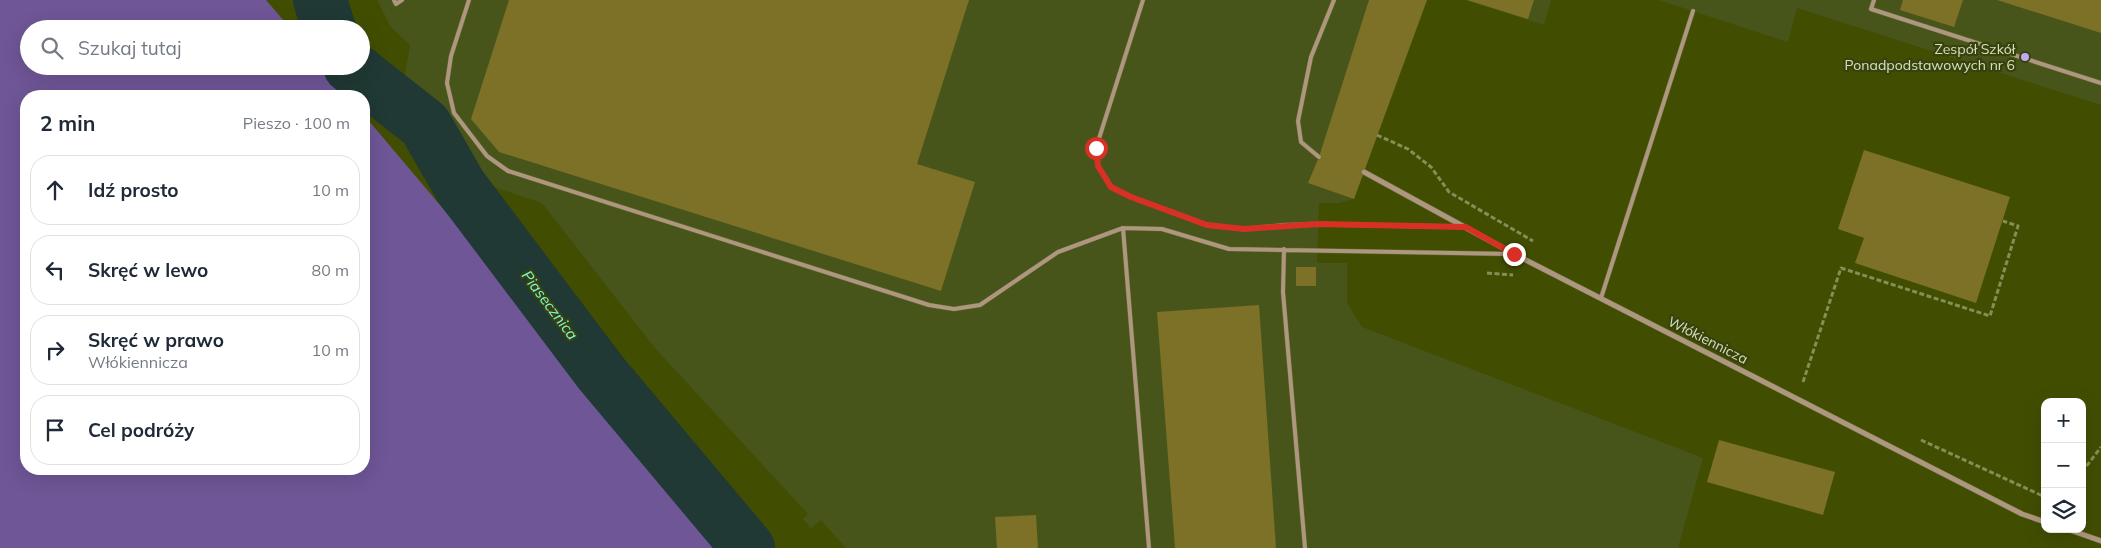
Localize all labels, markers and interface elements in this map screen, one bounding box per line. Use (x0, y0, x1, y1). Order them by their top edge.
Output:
search box (20, 20, 370, 75)
icon: search (38, 34, 66, 62)
text: Szukaj tutaj (78, 36, 181, 60)
place label: Zespół Szkół Ponadpodstawowych nr 6 (1845, 40, 2016, 74)
marker: Zespół Szkół Ponadpodstawowych nr 6 (2019, 51, 2031, 63)
text: 2 min (40, 110, 95, 136)
text: Pieszo · 100 m (243, 113, 350, 133)
route start (1085, 137, 1108, 160)
icon: ahead (41, 176, 69, 204)
text: Idź prosto (88, 178, 179, 202)
text: 10 m (312, 180, 349, 200)
route end (1503, 243, 1526, 266)
icon: left (41, 256, 69, 284)
text: Skręć w lewo (88, 258, 208, 282)
text: 80 m (312, 260, 349, 280)
water label: Piasecznica (518, 267, 582, 343)
street label: Włókiennicza (1665, 312, 1751, 368)
text: Skręć w prawo (88, 328, 224, 352)
icon: right (41, 336, 69, 364)
text: 10 m (312, 340, 349, 360)
text: Włókiennicza (88, 352, 188, 372)
map controls (2041, 398, 2086, 533)
button: + (2041, 398, 2086, 443)
icon: arrive (41, 416, 69, 444)
text: Cel podróży (88, 418, 194, 442)
button: − (2041, 443, 2086, 488)
button: layers (2041, 488, 2086, 533)

